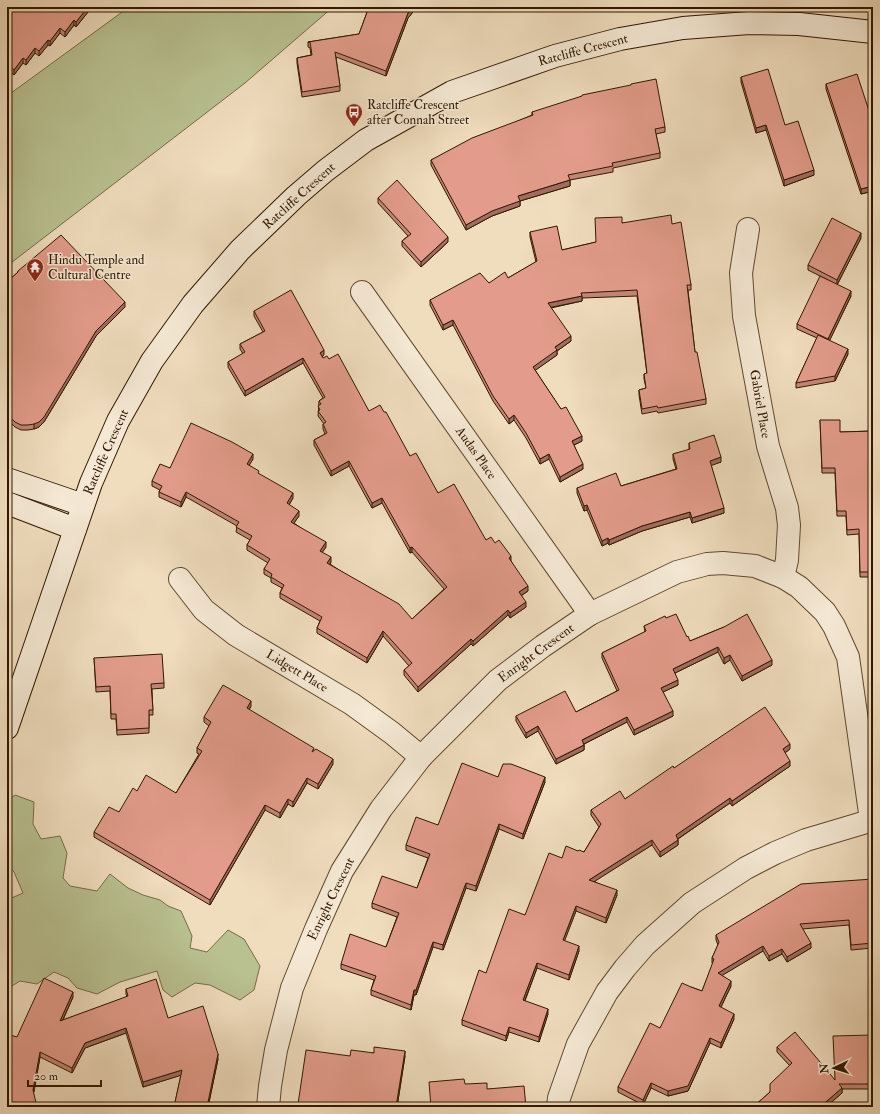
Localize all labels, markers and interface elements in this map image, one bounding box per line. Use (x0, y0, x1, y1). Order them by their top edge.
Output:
street label: Ratcliffe Crescent (536, 30, 630, 70)
place label: Ratcliffe Crescent after Connah Street (367, 97, 469, 128)
bus stop icon: Ratcliffe Crescent after Connah Street (344, 102, 364, 127)
street label: Ratcliffe Crescent (259, 159, 339, 233)
place label: Hindu Temple and Cultural Centre (48, 252, 145, 283)
temple icon: Hindu Temple and Cultural Centre (25, 257, 45, 282)
street label: Gabriel Place (746, 368, 774, 440)
street label: Ratcliffe Crescent (80, 407, 132, 497)
street label: Audas Place (451, 423, 500, 483)
street label: Enright Crescent (495, 620, 577, 686)
street label: Lidgett Place (263, 646, 331, 696)
street label: Enright Crescent (304, 855, 358, 943)
north arrow (814, 1048, 854, 1088)
scale bar (28, 1062, 101, 1088)
text: N (818, 1062, 831, 1075)
text: 20 m (34, 1069, 59, 1084)

